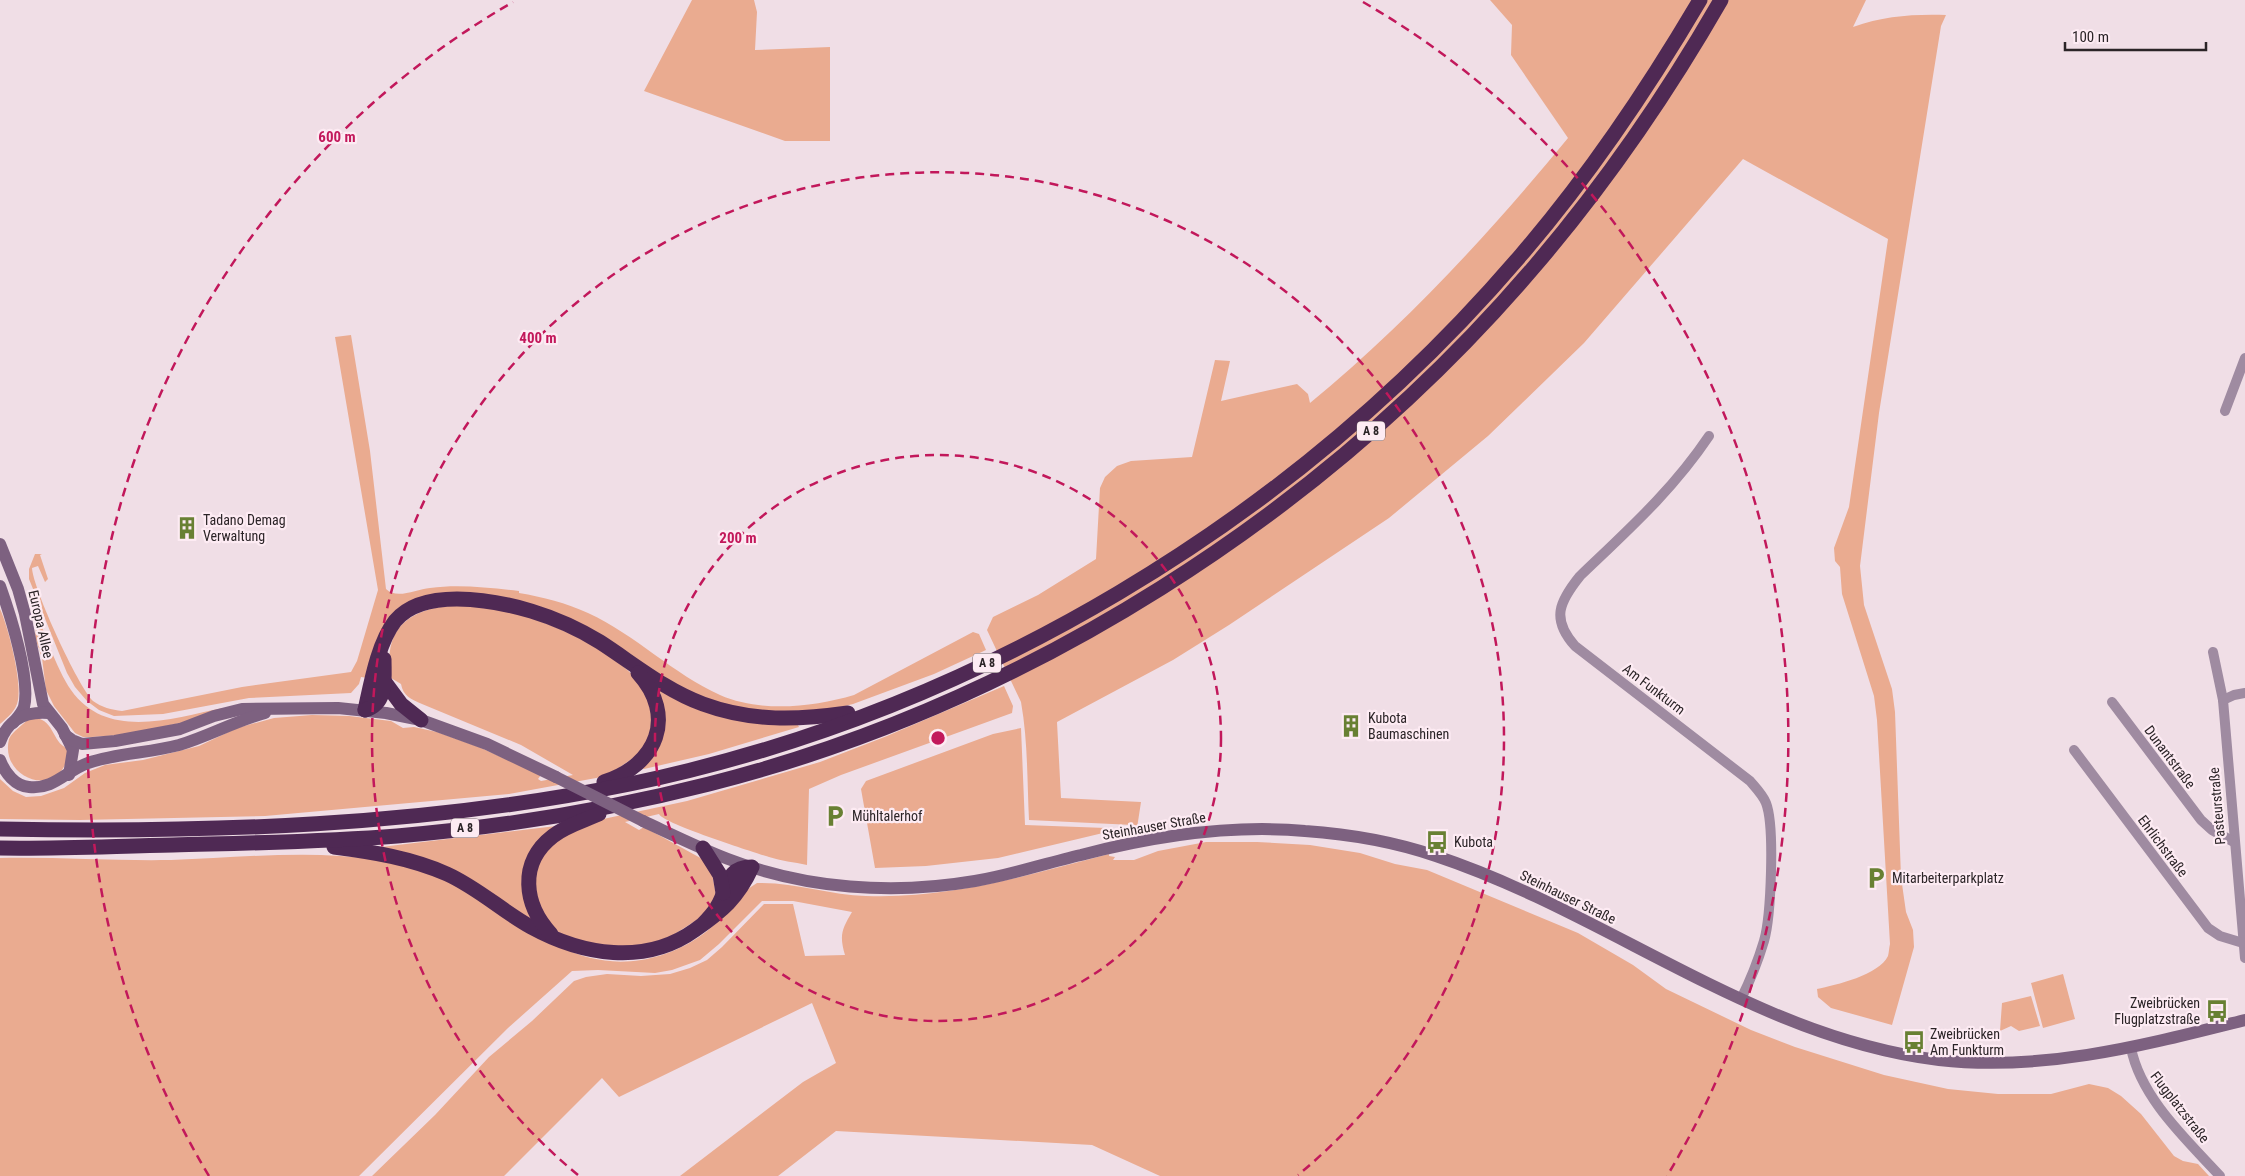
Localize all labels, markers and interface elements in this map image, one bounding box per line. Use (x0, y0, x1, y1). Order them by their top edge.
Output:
scale bar (2065, 20, 2206, 52)
text: 100 m (2072, 28, 2109, 46)
text: 600 m (318, 128, 356, 146)
text: 400 m (519, 329, 557, 347)
road number: A 8 (1357, 422, 1385, 441)
place label: Tadano Demag Verwaltung (203, 512, 286, 544)
building icon: Tadano Demag Verwaltung (174, 515, 200, 541)
text: 200 m (719, 529, 757, 547)
street label: Europa Allee (25, 588, 57, 660)
road number: A 8 (973, 654, 1001, 672)
street label: Am Funkturm (1620, 660, 1688, 718)
place label: Kubota Baumaschinen (1368, 710, 1449, 742)
building icon: Kubota Baumaschinen (1338, 713, 1364, 739)
street label: Dunantstraße (2141, 723, 2199, 792)
centre of rings (929, 729, 947, 747)
street label: Pasteurstraße (2206, 766, 2228, 845)
parking icon: Mühltalerhof (822, 803, 848, 829)
place label: Mühltalerhof (852, 808, 923, 824)
street label: Steinhauser Straße (1101, 809, 1207, 843)
street label: Ehrlichstraße (2135, 812, 2192, 880)
road number: A 8 (451, 818, 479, 838)
bus stop icon: Kubota (1424, 829, 1450, 855)
place label: Kubota (1454, 834, 1493, 850)
parking icon: Mitarbeiterparkplatz (1863, 865, 1889, 891)
street label: Steinhauser Straße (1517, 867, 1619, 927)
place label: Mitarbeiterparkplatz (1892, 870, 2004, 886)
place label: Zweibrücken Flugplatzstraße (2114, 995, 2200, 1027)
bus stop icon: Zweibrücken Flugplatzstraße (2204, 998, 2230, 1024)
place label: Zweibrücken Am Funkturm (1930, 1026, 2004, 1058)
bus stop icon: Zweibrücken Am Funkturm (1901, 1029, 1927, 1055)
street label: Flugplatzstraße (2147, 1068, 2213, 1146)

